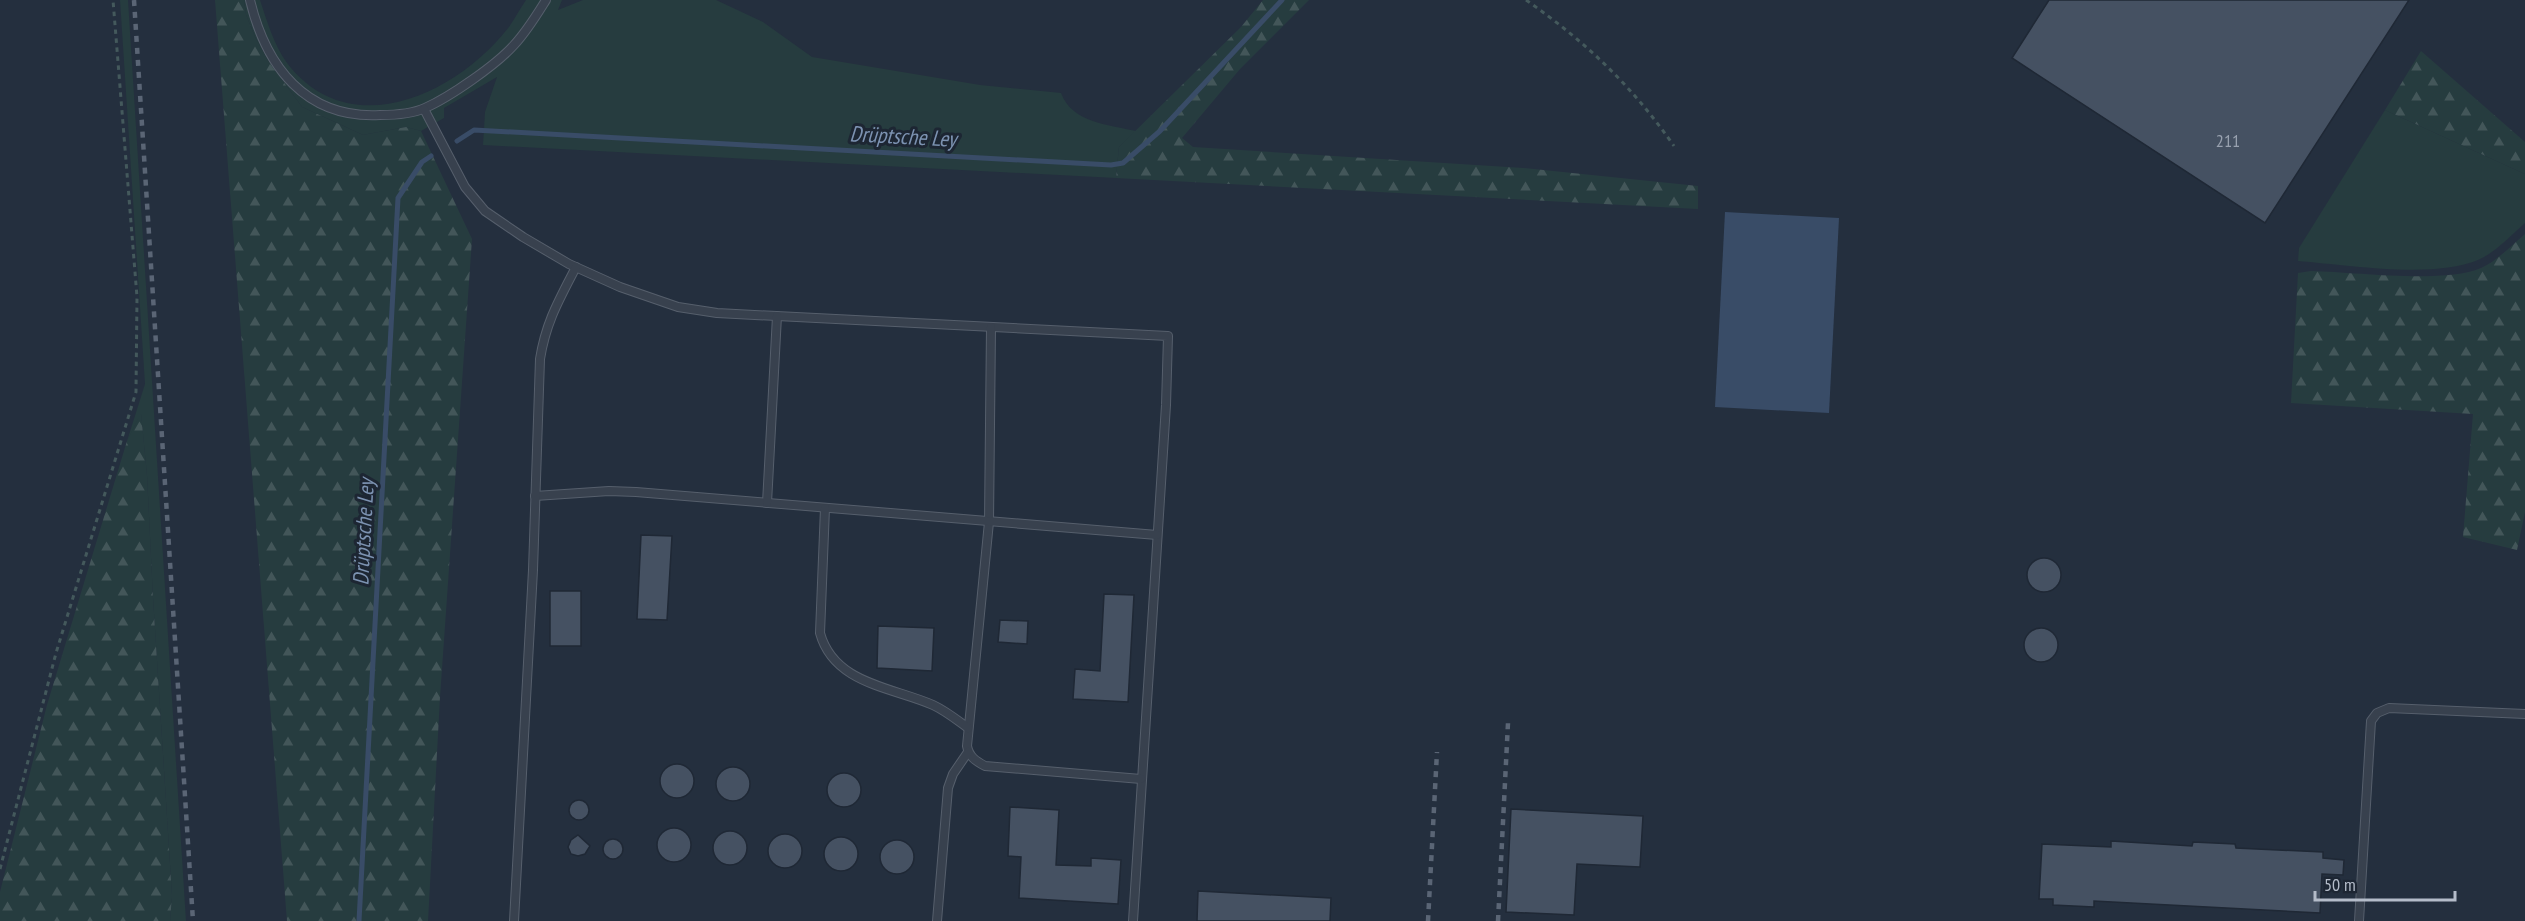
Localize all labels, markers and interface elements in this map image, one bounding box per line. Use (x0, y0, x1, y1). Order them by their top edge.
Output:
water label: Drüptsche Ley (849, 119, 960, 153)
house number: 211 (2216, 129, 2240, 152)
water label: Drüptsche Ley (346, 475, 380, 586)
scale bar (2315, 864, 2454, 902)
text: 50 m (2324, 873, 2356, 896)

